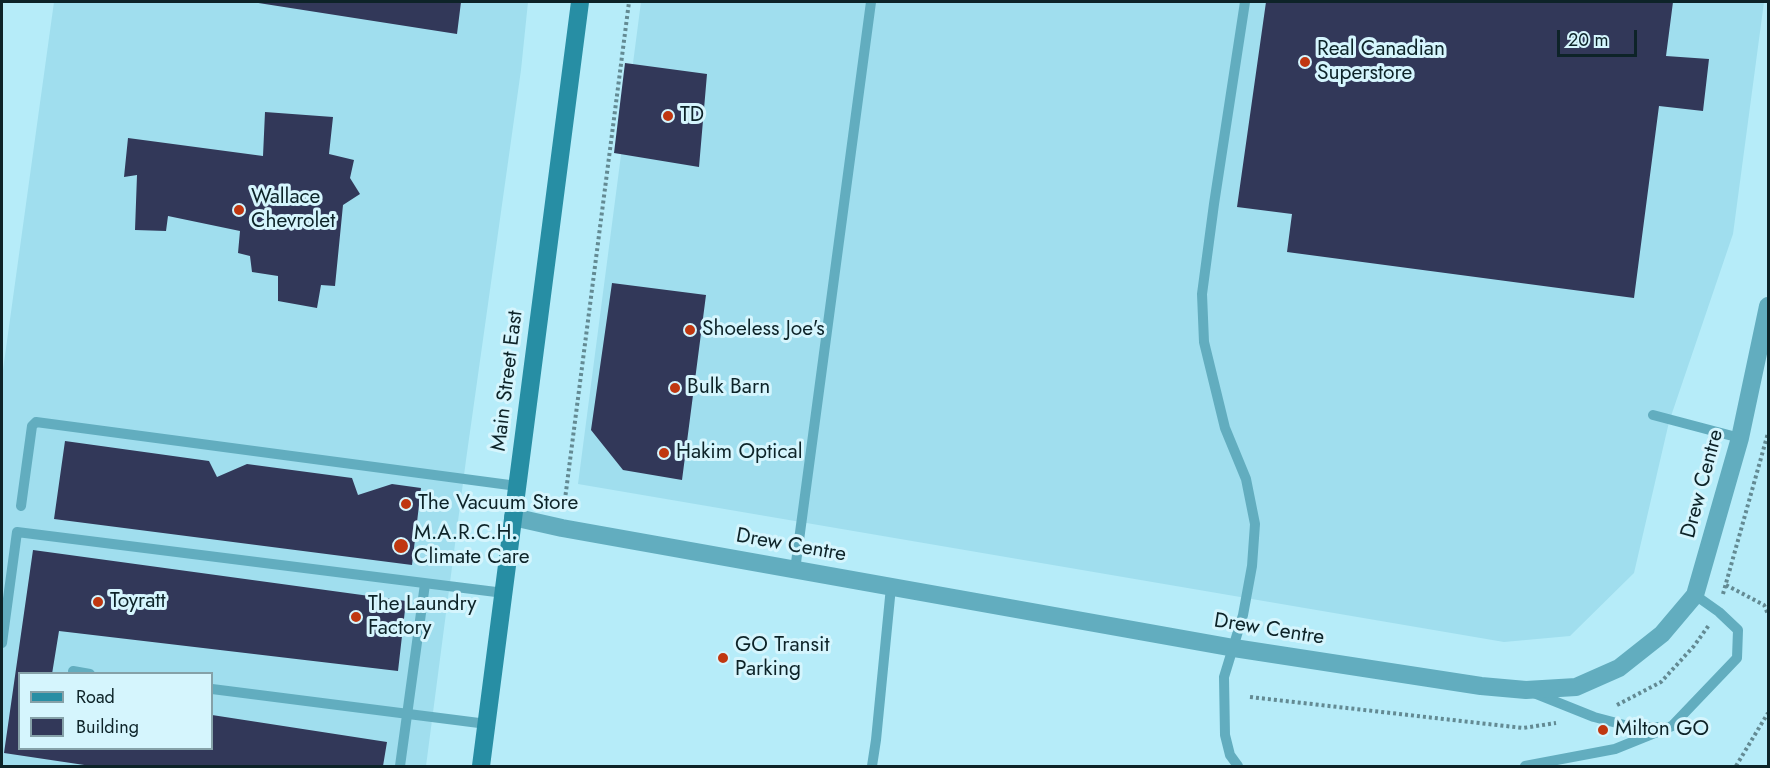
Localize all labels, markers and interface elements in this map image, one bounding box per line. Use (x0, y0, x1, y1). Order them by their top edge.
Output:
scale bar (1560, 18, 1640, 56)
text: 20 m (1568, 27, 1608, 53)
place label: Real Canadian Superstore (1317, 37, 1445, 87)
marker: Real Canadian Superstore (1298, 55, 1312, 69)
place label: TD (680, 103, 704, 129)
marker: TD (661, 109, 675, 123)
place label: Wallace Chevrolet (251, 185, 335, 235)
marker: Wallace Chevrolet (232, 203, 246, 217)
street label: Main Street East (487, 309, 529, 453)
place label: Shoeless Joe's (702, 317, 825, 343)
marker: Shoeless Joe's (683, 323, 697, 337)
place label: Bulk Barn (687, 375, 770, 401)
marker: Bulk Barn (668, 381, 682, 395)
street label: Drew Centre (1676, 427, 1730, 541)
place label: Hakim Optical (676, 440, 803, 466)
marker: Hakim Optical (657, 446, 671, 460)
place label: The Vacuum Store (418, 491, 578, 517)
marker: The Vacuum Store (399, 497, 413, 511)
place label: M.A.R.C.H. Climate Care (414, 521, 529, 571)
street label: Drew Centre (734, 524, 848, 568)
marker: M.A.R.C.H. Climate Care (392, 537, 410, 555)
place label: Toyratt (110, 589, 165, 615)
place label: The Laundry Factory (368, 592, 477, 642)
marker: Toyratt (91, 595, 105, 609)
street label: Drew Centre (1212, 609, 1326, 651)
marker: The Laundry Factory (349, 610, 363, 624)
place label: GO Transit Parking (735, 633, 830, 683)
marker: GO Transit Parking (716, 651, 730, 665)
legend (18, 672, 213, 750)
text: Road (76, 684, 115, 710)
text: Building (76, 714, 139, 740)
place label: Milton GO (1615, 717, 1709, 743)
marker: Milton GO (1596, 723, 1610, 737)

